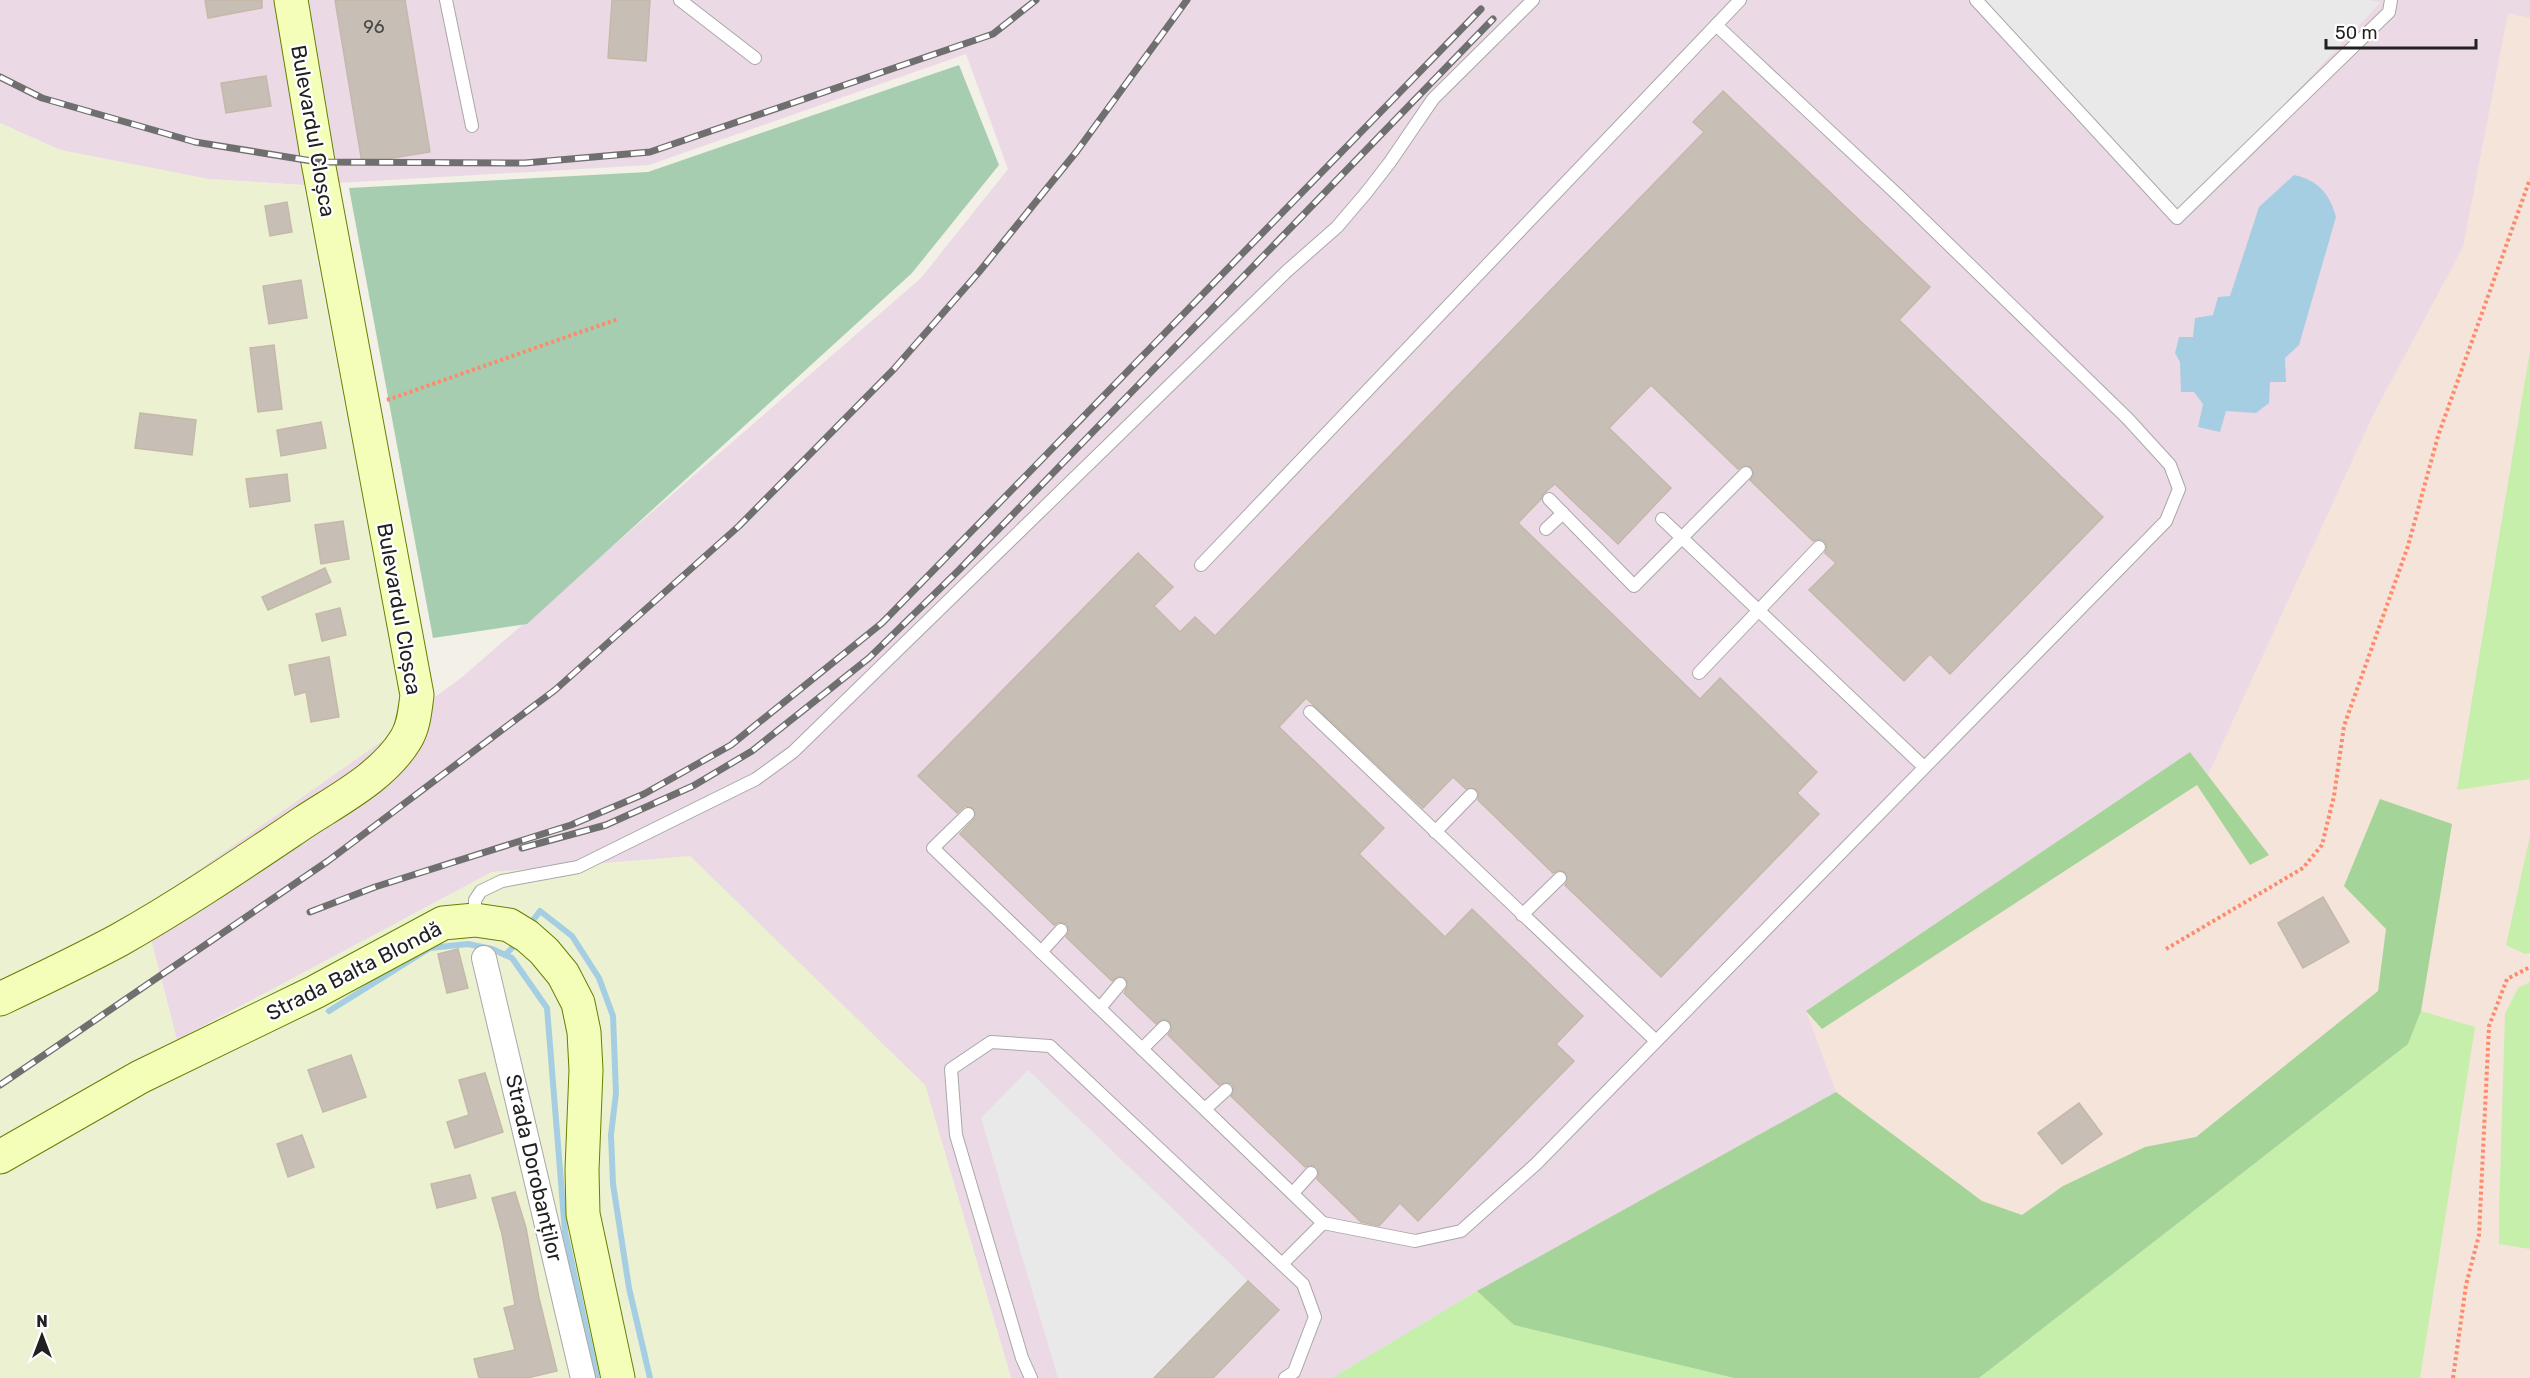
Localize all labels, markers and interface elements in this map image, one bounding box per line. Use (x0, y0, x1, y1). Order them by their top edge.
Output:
scale bar (2326, 12, 2476, 50)
house number: 96 (363, 16, 385, 38)
text: 50 m (2335, 22, 2378, 44)
street label: Bulevardul Cloșca (286, 43, 341, 219)
street label: Bulevardul Cloșca (372, 521, 427, 697)
street label: Strada Balta Blondă (262, 915, 446, 1026)
street label: Strada Dorobanților (501, 1072, 568, 1264)
north arrow (12, 1306, 72, 1366)
text: N (36, 1312, 48, 1331)

